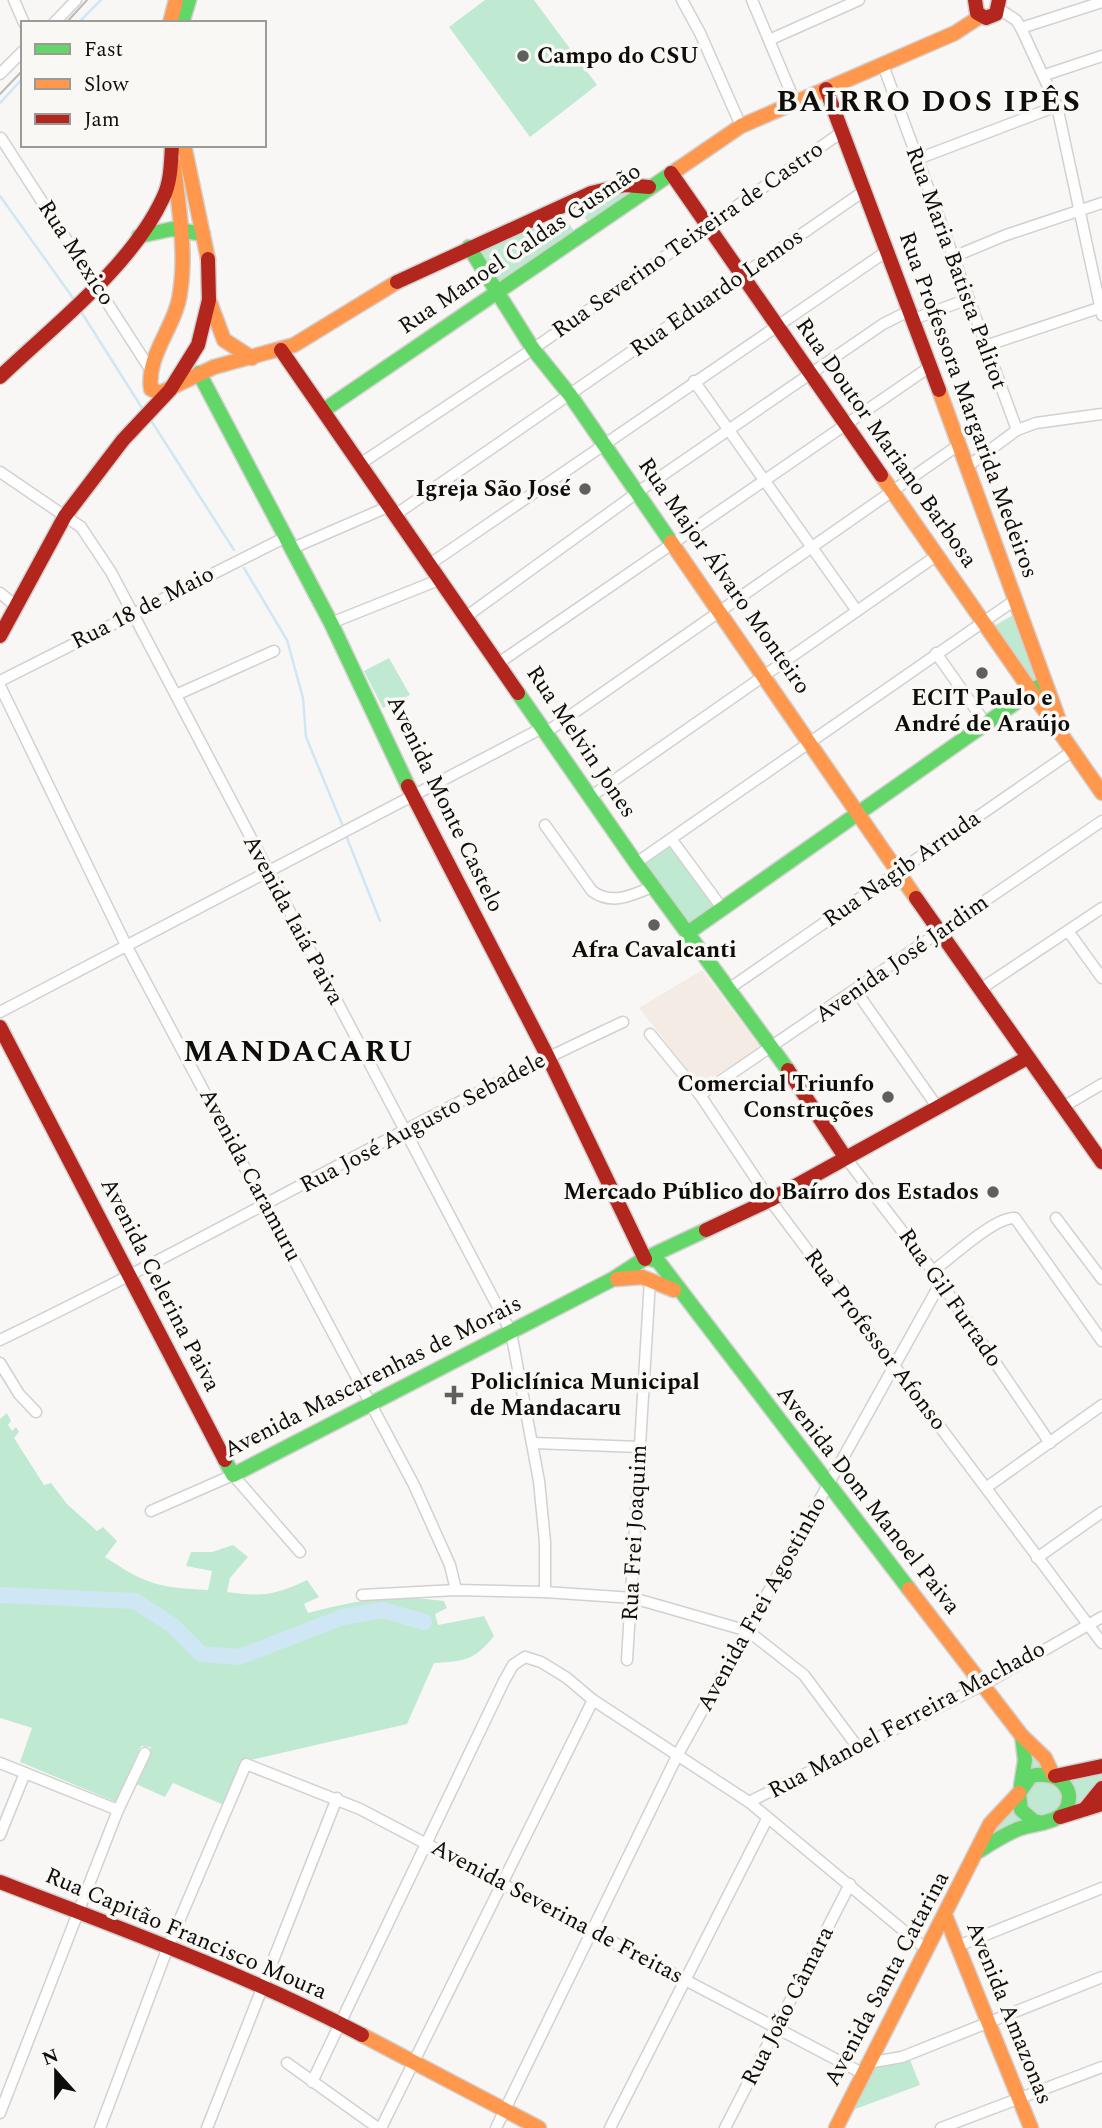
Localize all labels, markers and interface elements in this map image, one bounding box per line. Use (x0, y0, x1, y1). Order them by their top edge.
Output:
legend (21, 21, 266, 147)
text: Fast (84, 34, 123, 66)
place label: Campo do CSU (537, 39, 699, 74)
marker: Campo do CSU (515, 48, 531, 64)
text: Slow (84, 69, 130, 101)
district label: BAIRRO DOS IPÊS (776, 79, 1082, 125)
text: Jam (84, 104, 120, 136)
street label: Rua Severino Teixeira de Castro (545, 133, 831, 347)
street label: Rua Maria Batista Palitot (896, 142, 1016, 394)
street label: Rua Manoel Caldas Gusmão (392, 154, 648, 344)
street label: Rua Mexico (29, 193, 123, 313)
street label: Rua Eduardo Lemos (623, 220, 811, 366)
street label: Rua Professora Margarida Medeiros (889, 227, 1047, 583)
street label: Rua Doutor Mariano Barbosa (786, 311, 986, 575)
street label: Rua Major Álvaro Monteiro (629, 450, 819, 702)
place label: Igreja São José (416, 472, 571, 507)
marker: Igreja São José (577, 481, 593, 497)
street label: Rua 18 de Maio (65, 557, 221, 659)
street label: Rua Melvin Jones (517, 659, 645, 825)
marker: ECIT Paulo e André de Araújo (974, 665, 990, 681)
place label: ECIT Paulo e André de Araújo (894, 681, 1070, 742)
street label: Avenida Monte Castelo (377, 689, 513, 919)
street label: Rua Nagib Arruda (816, 802, 988, 936)
street label: Avenida Iaiá Paiva (233, 829, 353, 1011)
street label: Avenida José Jardim (808, 886, 996, 1032)
marker: Afra Cavalcanti (646, 917, 662, 933)
place label: Afra Cavalcanti (571, 933, 737, 968)
district label: MANDACARU (183, 1029, 415, 1075)
street label: Rua José Augusto Sebadele (294, 1043, 552, 1203)
place label: Comercial Triunfo Construções (678, 1067, 874, 1128)
street label: Avenida Caramuru (189, 1082, 311, 1268)
marker: Comercial Triunfo Construções (880, 1089, 896, 1105)
street label: Avenida Celerina Paiva (91, 1172, 229, 1398)
place label: Mercado Público do Baírro dos Estados (563, 1175, 979, 1210)
marker: Mercado Público do Baírro dos Estados (985, 1184, 1001, 1200)
street label: Rua Gil Furtado (889, 1221, 1011, 1375)
street label: Rua Professor Afonso (795, 1242, 955, 1438)
street label: Avenida Mascarenhas de Morais (218, 1286, 528, 1468)
place label: Policlínica Municipal de Mandacaru (470, 1365, 700, 1426)
street label: Avenida Dom Manoel Paiva (767, 1378, 969, 1622)
marker: Policlínica Municipal de Mandacaru (444, 1385, 464, 1405)
street label: Rua Frei Joaquim (613, 1444, 657, 1622)
street label: Avenida Frei Agostinho (688, 1490, 836, 1718)
street label: Rua Manoel Ferreira Machado (762, 1632, 1052, 1808)
street label: Avenida Severina de Freitas (425, 1831, 689, 1993)
street label: Rua Capitão Francisco Moura (39, 1859, 333, 2009)
street label: Avenida Santa Catarina (815, 1865, 959, 2093)
street label: Avenida Amazonas (956, 1916, 1062, 2110)
street label: Rua João Câmara (733, 1920, 843, 2092)
north arrow (21, 2037, 91, 2107)
text: N (38, 2041, 63, 2074)

